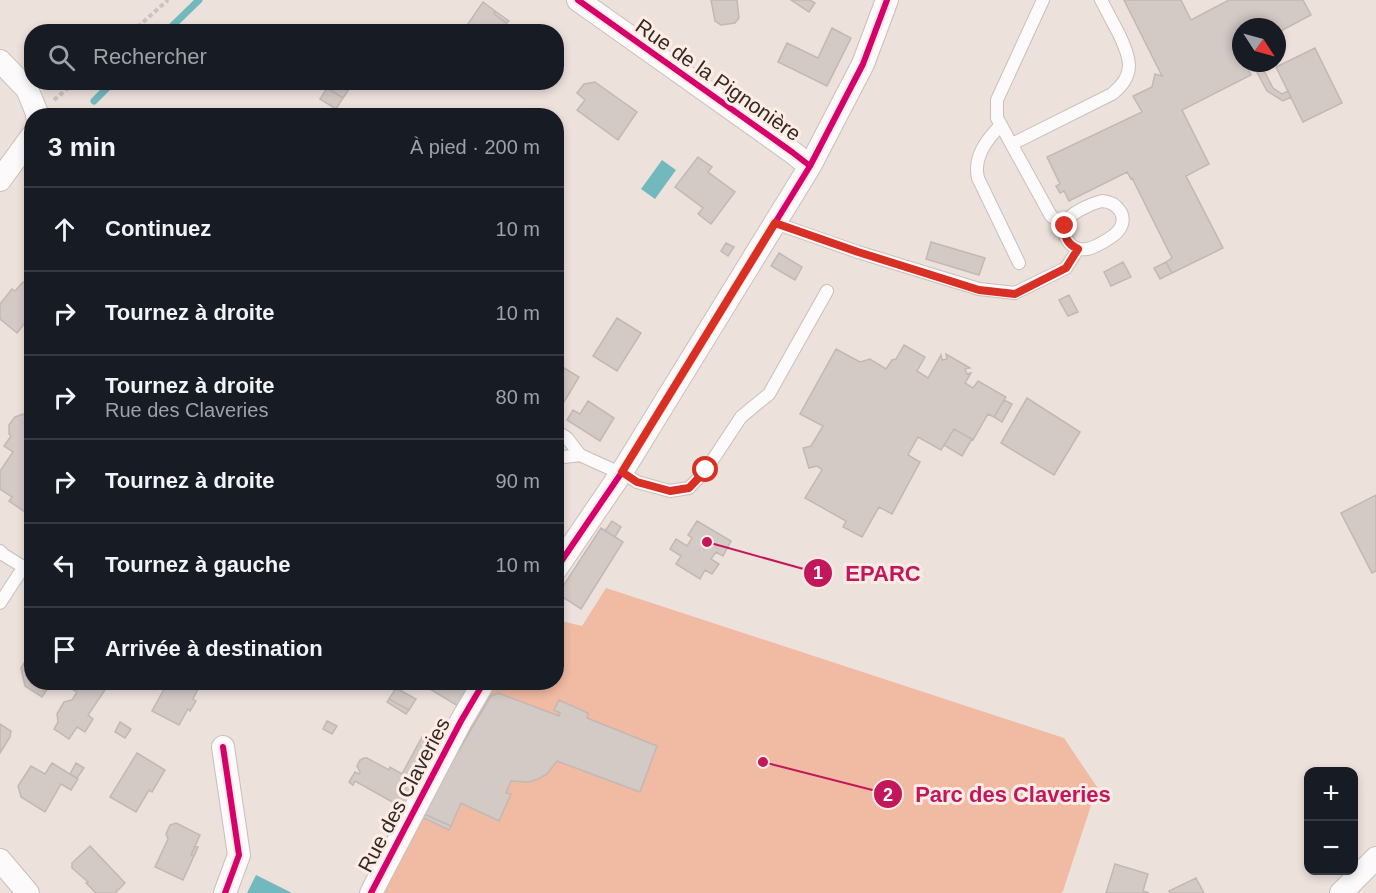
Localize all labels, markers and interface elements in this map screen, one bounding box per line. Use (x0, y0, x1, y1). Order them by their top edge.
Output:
street label: Rue de la Pignonière (631, 14, 805, 145)
north arrow (1232, 18, 1286, 72)
search box (24, 24, 564, 90)
icon: search (45, 41, 78, 74)
text: Rechercher (93, 44, 207, 69)
text: 3 min (48, 132, 116, 162)
text: À pied · 200 m (410, 136, 540, 158)
route end (1051, 212, 1077, 238)
icon: ahead (48, 213, 81, 246)
text: Continuez (105, 216, 211, 241)
text: 10 m (496, 218, 540, 240)
icon: right (48, 297, 81, 330)
text: Tournez à droite (105, 300, 275, 325)
text: 10 m (496, 302, 540, 324)
text: Tournez à droite (105, 373, 275, 398)
icon: right (48, 381, 81, 414)
text: 80 m (496, 386, 540, 408)
text: Rue des Claveries (105, 399, 268, 421)
route start (692, 456, 718, 482)
icon: right (48, 465, 81, 498)
text: Tournez à droite (105, 468, 275, 493)
text: 90 m (496, 470, 540, 492)
icon: left (48, 549, 81, 582)
text: Tournez à gauche (105, 552, 290, 577)
callout: EPARC (803, 553, 932, 593)
text: 10 m (496, 554, 540, 576)
text: EPARC (845, 561, 921, 586)
text: 1 (813, 563, 823, 583)
icon: arrive (48, 633, 81, 666)
text: Arrivée à destination (105, 636, 323, 661)
street label: Rue des Claveries (353, 714, 454, 876)
map controls (1304, 767, 1358, 875)
button: + (1304, 767, 1358, 821)
callout: Parc des Claveries (873, 774, 1123, 814)
text: Parc des Claveries (915, 782, 1111, 807)
text: 2 (883, 785, 893, 805)
button: − (1304, 821, 1358, 875)

